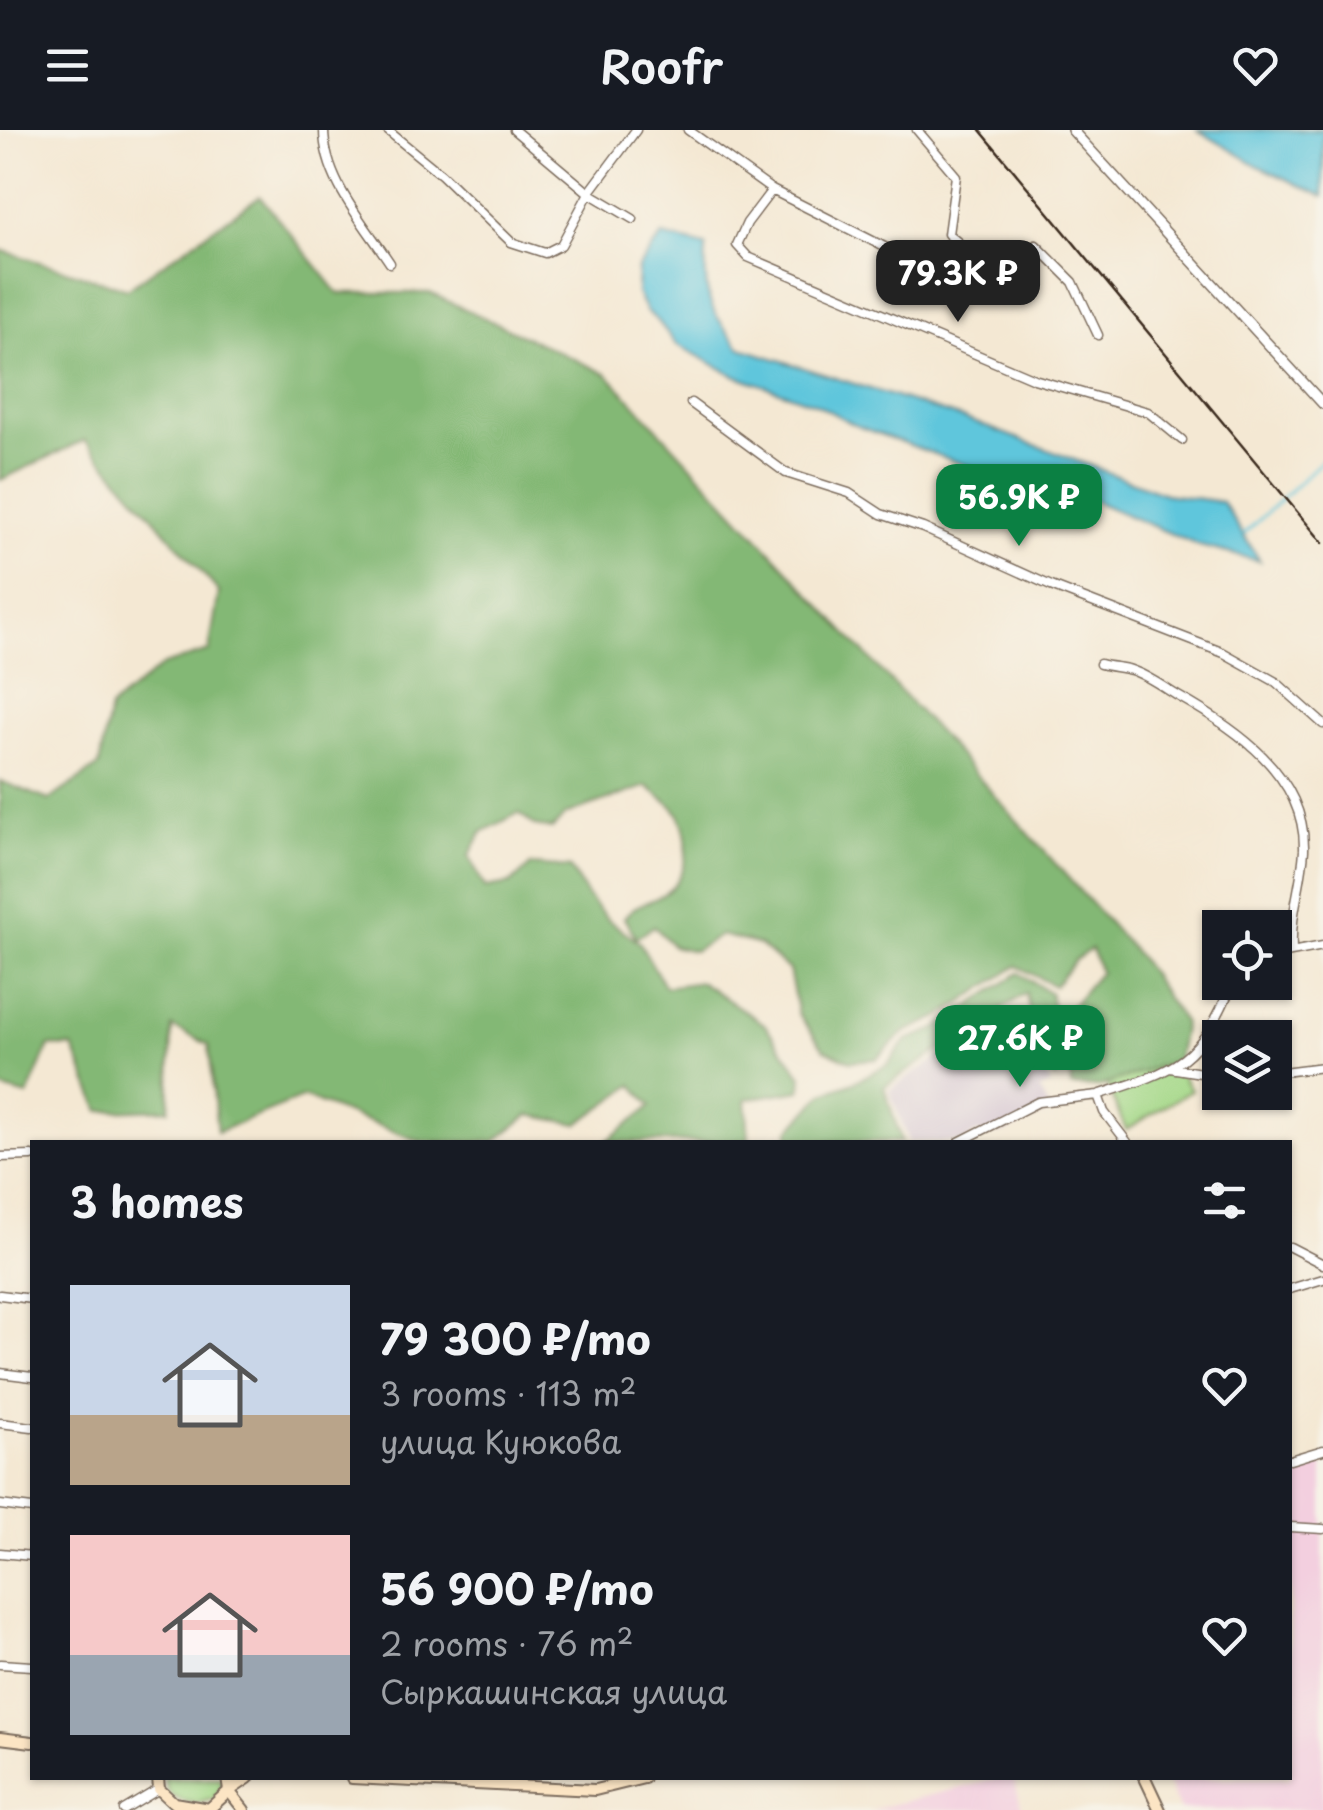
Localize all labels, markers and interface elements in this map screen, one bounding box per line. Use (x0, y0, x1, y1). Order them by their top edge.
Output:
text: Roofr (600, 31, 723, 99)
icon: menu (40, 38, 95, 93)
icon: heart (1228, 38, 1283, 93)
pin: 79.3K ₽ (866, 240, 1050, 325)
text: 79.3K ₽ (898, 248, 1018, 296)
pin: 56.9K ₽ (927, 464, 1111, 549)
text: 56.9K ₽ (958, 472, 1080, 520)
map controls (1202, 910, 1292, 1110)
button: locate (1202, 910, 1292, 1000)
pin: 27.6K ₽ (928, 1005, 1112, 1090)
text: 27.6K ₽ (957, 1013, 1083, 1061)
button: layers (1202, 1020, 1292, 1110)
text: 3 homes (70, 1169, 243, 1232)
icon: filters (1197, 1173, 1252, 1228)
text: 79 300 ₽/mo (380, 1306, 651, 1369)
icon: home (150, 1325, 270, 1445)
icon: heart (1197, 1358, 1252, 1413)
text: 3 rooms · 113 m² (380, 1369, 637, 1417)
text: улица Куюкова (380, 1417, 621, 1465)
text: 56 900 ₽/mo (380, 1556, 654, 1619)
icon: home (150, 1575, 270, 1695)
icon: heart (1197, 1608, 1252, 1663)
text: 2 rooms · 76 m² (380, 1619, 634, 1667)
text: Сыркашинская улица (380, 1667, 727, 1715)

